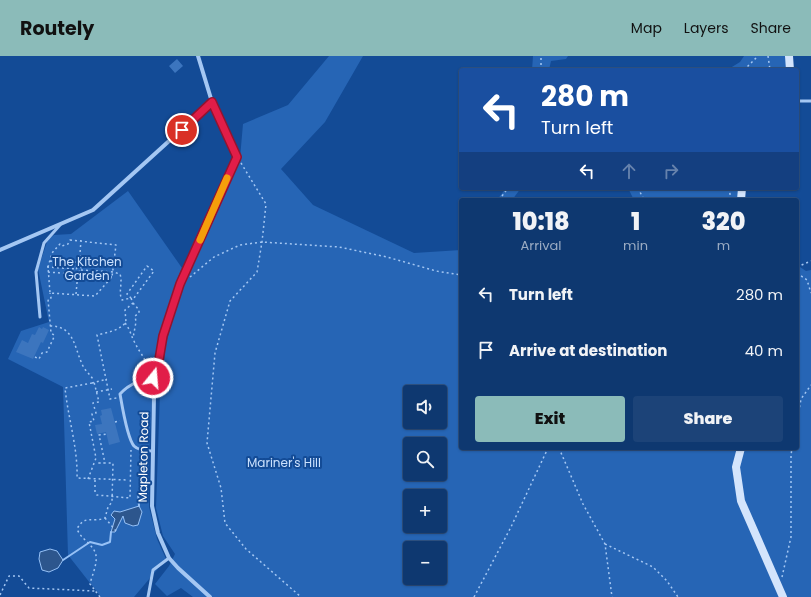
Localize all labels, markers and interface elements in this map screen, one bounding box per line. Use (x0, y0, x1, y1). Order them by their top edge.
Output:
text: Routely (20, 15, 94, 42)
text: Map (631, 18, 662, 38)
text: Layers (684, 18, 728, 38)
text: Share (750, 18, 791, 38)
text: 280 m (541, 77, 629, 116)
icon: left (475, 84, 527, 136)
pin (165, 113, 199, 147)
text: Turn left (541, 115, 613, 140)
icon: arrive (171, 119, 193, 141)
icon: left (576, 160, 598, 182)
icon: ahead (618, 160, 640, 182)
icon: right (660, 160, 682, 182)
text: 10:18 (512, 205, 570, 238)
text: 1 (631, 205, 640, 238)
text: 320 (701, 205, 746, 238)
text: Arrival (521, 236, 562, 255)
text: min (623, 236, 648, 255)
text: m (717, 236, 730, 255)
park label: The Kitchen Garden (52, 253, 122, 284)
icon: left (475, 283, 497, 305)
text: Turn left (509, 284, 573, 305)
text: 280 m (736, 284, 783, 305)
icon: arrive (475, 339, 497, 361)
text: Arrive at destination (509, 340, 667, 361)
text: 40 m (745, 340, 783, 361)
position arrow (132, 357, 174, 399)
map controls (403, 385, 447, 585)
button: sound (403, 385, 447, 429)
button: Exit (475, 396, 625, 442)
button: Share (633, 396, 783, 442)
street label: Mapleton Road (134, 411, 152, 503)
button: search (403, 437, 447, 481)
park label: Mariner's Hill (247, 454, 321, 471)
button: + (403, 489, 447, 533)
button: − (403, 541, 447, 585)

